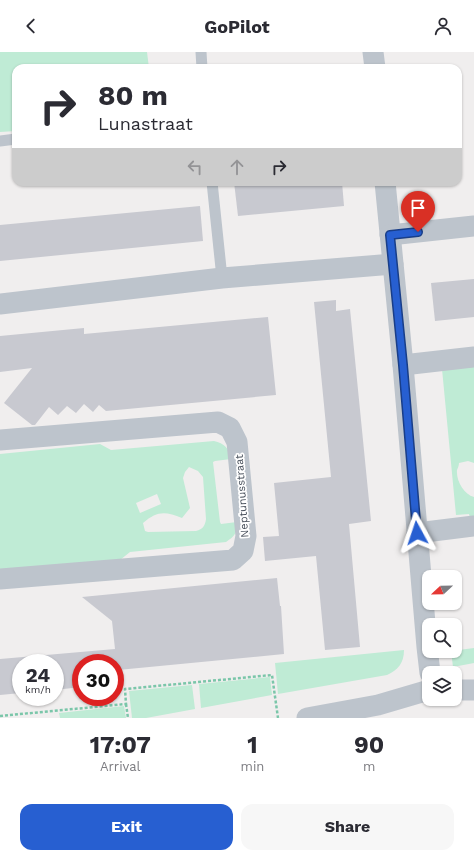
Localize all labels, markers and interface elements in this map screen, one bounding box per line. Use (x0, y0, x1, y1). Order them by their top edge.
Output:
icon: back (20, 15, 42, 37)
icon: person (432, 15, 454, 37)
text: GoPilot (204, 16, 270, 37)
text: 80 m (98, 79, 168, 112)
icon: right (32, 80, 84, 132)
text: Lunastraat (98, 113, 193, 134)
icon: left (184, 156, 206, 178)
icon: ahead (226, 156, 248, 178)
icon: right (268, 156, 290, 178)
pin (401, 191, 435, 232)
icon: arrive (407, 197, 429, 219)
street label: Neptunusstraat (233, 454, 251, 538)
position arrow (396, 512, 438, 554)
north arrow (422, 570, 462, 610)
map controls (422, 570, 462, 706)
button: search (422, 618, 462, 658)
speed limit sign: 30 (72, 654, 124, 706)
text: 24 (26, 663, 50, 687)
button: layers (422, 666, 462, 706)
text: km/h (25, 684, 51, 695)
text: 17:07 (90, 731, 151, 759)
text: 1 (247, 731, 258, 759)
text: 90 (354, 731, 384, 759)
text: Arrival (100, 759, 141, 774)
text: min (241, 759, 264, 774)
text: m (363, 759, 375, 774)
button: Exit (20, 804, 233, 850)
button: Share (241, 804, 454, 850)

